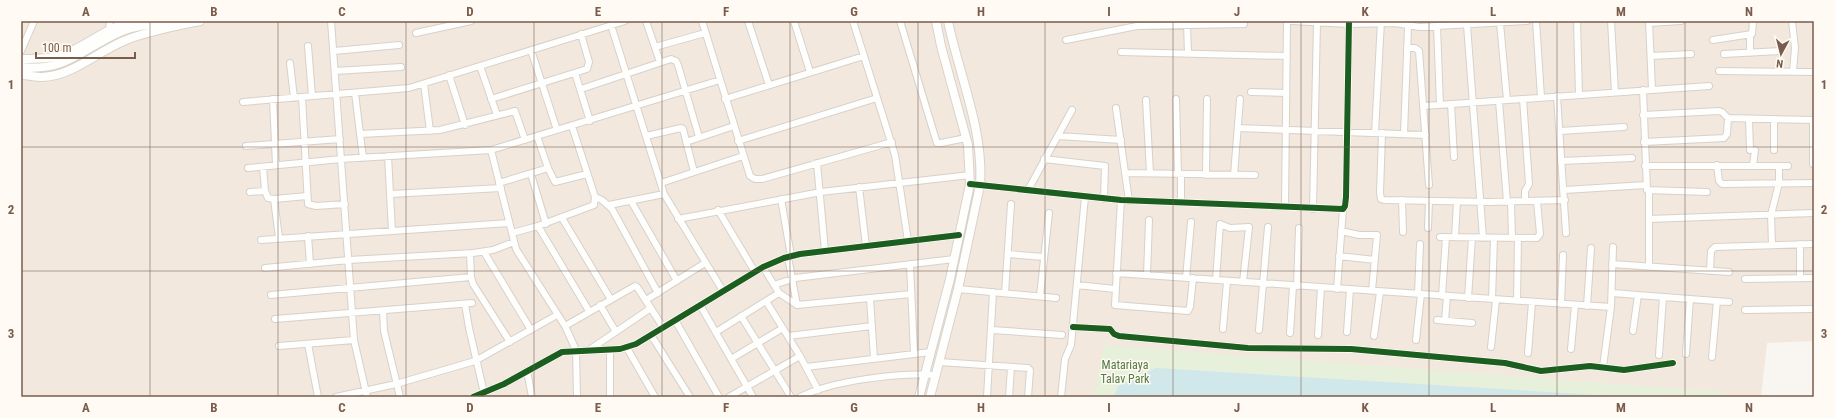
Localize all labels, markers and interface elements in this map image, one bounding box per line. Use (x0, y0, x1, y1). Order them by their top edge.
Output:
text: A (82, 4, 90, 19)
text: B (210, 4, 218, 19)
text: C (338, 4, 346, 19)
text: D (466, 4, 474, 19)
text: E (595, 4, 602, 19)
text: F (723, 4, 729, 19)
text: G (850, 4, 858, 19)
text: H (977, 4, 985, 19)
text: I (1107, 4, 1111, 19)
text: J (1234, 4, 1240, 19)
text: K (1361, 4, 1369, 19)
text: L (1490, 4, 1496, 19)
text: M (1616, 4, 1626, 19)
text: N (1745, 4, 1753, 19)
scale bar (36, 34, 135, 60)
north arrow (1761, 34, 1801, 74)
text: 100 m (42, 41, 72, 55)
text: N (1775, 57, 1784, 70)
text: 1 (8, 77, 14, 92)
text: 1 (1821, 77, 1827, 92)
text: 2 (8, 202, 15, 217)
text: 2 (1821, 202, 1828, 217)
text: 3 (8, 326, 14, 341)
text: 3 (1821, 326, 1827, 341)
park label: Matariaya Talav Park (1100, 358, 1150, 386)
text: A (82, 400, 90, 415)
text: B (210, 400, 218, 415)
text: C (338, 400, 346, 415)
text: D (466, 400, 474, 415)
text: E (595, 400, 602, 415)
text: F (723, 400, 729, 415)
text: G (850, 400, 858, 415)
text: H (977, 400, 985, 415)
text: I (1107, 400, 1111, 415)
text: J (1234, 400, 1240, 415)
text: K (1361, 400, 1369, 415)
text: L (1490, 400, 1496, 415)
text: M (1616, 400, 1626, 415)
text: N (1745, 400, 1753, 415)

